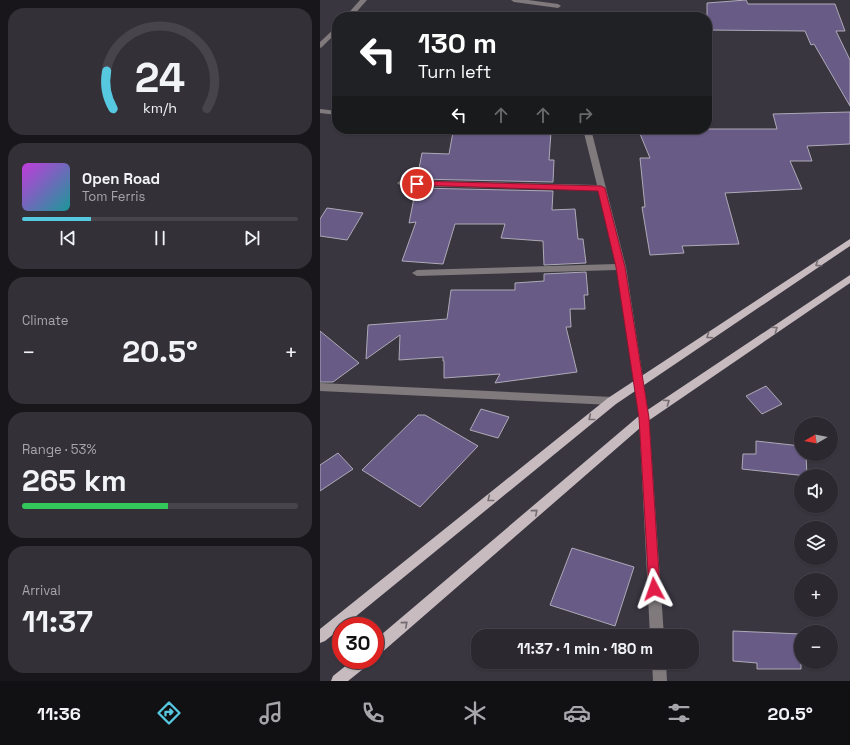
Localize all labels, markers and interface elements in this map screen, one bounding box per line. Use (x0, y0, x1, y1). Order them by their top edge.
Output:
text: 130 m (418, 25, 497, 61)
icon: left (352, 28, 404, 80)
text: 24 (135, 51, 185, 104)
text: Turn left (418, 60, 491, 83)
text: km/h (143, 99, 177, 117)
icon: left (448, 104, 470, 126)
icon: ahead (490, 104, 512, 126)
icon: ahead (532, 104, 554, 126)
icon: right (574, 104, 596, 126)
pin (400, 167, 434, 201)
text: Open Road (82, 169, 160, 188)
icon: arrive (406, 173, 428, 195)
text: Tom Ferris (82, 188, 145, 205)
icon: previous (57, 227, 79, 249)
icon: pause (149, 227, 171, 249)
icon: next (241, 227, 263, 249)
one-way arrow (815, 259, 822, 266)
text: Climate (22, 312, 68, 329)
one-way arrow (771, 326, 778, 334)
one-way arrow (707, 331, 714, 338)
text: 20.5° (122, 332, 198, 371)
text: − (22, 338, 36, 366)
text: + (284, 338, 298, 366)
one-way arrow (663, 399, 670, 407)
one-way arrow (588, 413, 595, 420)
north arrow (794, 417, 838, 461)
map controls (794, 417, 838, 669)
text: Range · 53% (22, 441, 96, 458)
text: 265 km (22, 461, 127, 500)
button: sound (794, 469, 838, 513)
one-way arrow (487, 495, 494, 502)
one-way arrow (530, 509, 538, 516)
button: layers (794, 521, 838, 565)
position arrow (633, 568, 675, 610)
button: + (794, 573, 838, 617)
text: Arrival (22, 582, 61, 599)
text: 11:37 (22, 602, 93, 641)
speed limit sign: 30 (332, 617, 384, 669)
one-way arrow (400, 622, 407, 629)
button: − (794, 625, 838, 669)
text: 11:37 · 1 min · 180 m (517, 639, 653, 658)
icon: directions (155, 699, 183, 727)
icon: music (257, 699, 285, 727)
icon: phone (359, 699, 387, 727)
icon: climate (461, 699, 489, 727)
icon: car (563, 699, 591, 727)
icon: filters (665, 699, 693, 727)
text: 11:36 (37, 702, 81, 725)
text: 20.5° (768, 702, 813, 725)

